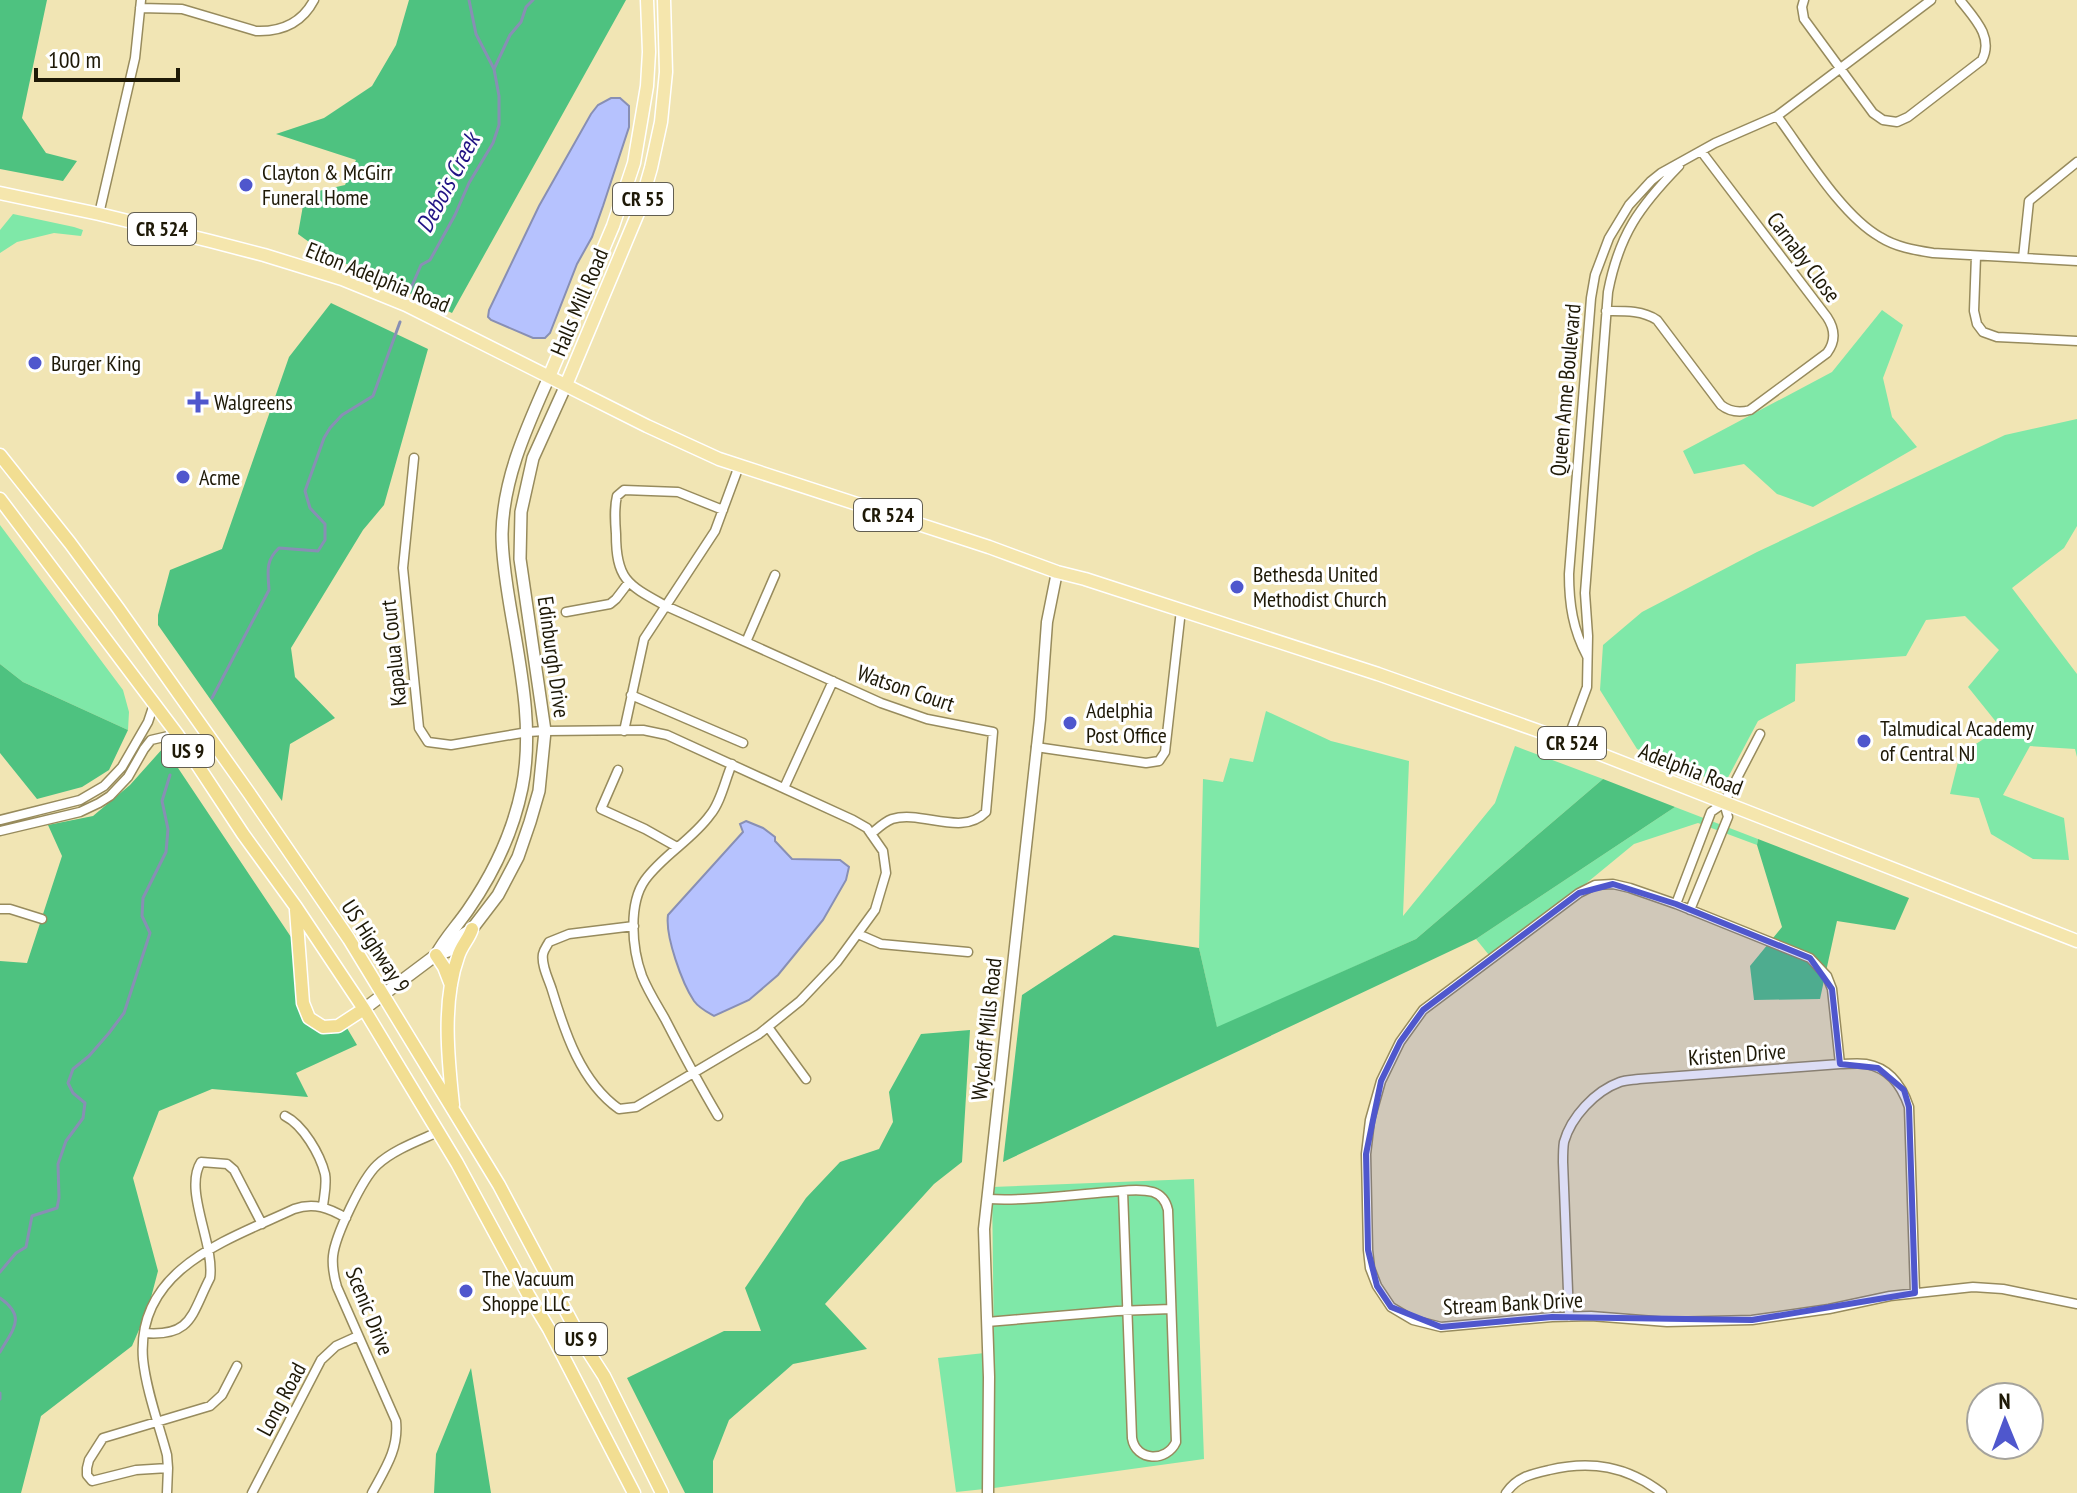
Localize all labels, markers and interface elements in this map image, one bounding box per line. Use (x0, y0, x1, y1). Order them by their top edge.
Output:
scale bar (36, 32, 178, 82)
text: 100 m (48, 44, 101, 75)
water label: Debois Creek (409, 125, 488, 238)
place label: Clayton & McGirr Funeral Home (262, 158, 393, 211)
marker: Clayton & McGirr Funeral Home (237, 176, 255, 194)
road number: CR 55 (613, 183, 673, 215)
street label: Carnaby Close (1761, 206, 1847, 308)
road number: CR 524 (128, 213, 196, 245)
street label: Elton Adelphia Road (302, 235, 454, 319)
street label: Halls Mill Road (544, 244, 614, 360)
street label: Queen Anne Boulevard (1544, 303, 1586, 477)
place label: Burger King (51, 349, 141, 377)
marker: Burger King (26, 354, 44, 372)
place label: Walgreens (214, 388, 293, 416)
marker: Walgreens (189, 393, 207, 411)
place label: Acme (199, 463, 240, 491)
marker: Acme (174, 468, 192, 486)
road number: CR 524 (854, 499, 922, 531)
place label: Bethesda United Methodist Church (1253, 560, 1387, 613)
marker: Bethesda United Methodist Church (1228, 578, 1246, 596)
street label: Edinburgh Drive (532, 594, 576, 720)
street label: Kapalua Court (373, 598, 413, 708)
street label: Watson Court (854, 658, 958, 718)
place label: Adelphia Post Office (1086, 696, 1167, 749)
marker: Adelphia Post Office (1061, 714, 1079, 732)
place label: Talmudical Academy of Central NJ (1880, 714, 2035, 767)
road number: CR 524 (1538, 727, 1606, 759)
marker: Talmudical Academy of Central NJ (1855, 732, 1873, 750)
road number: US 9 (162, 735, 214, 767)
street label: Adelphia Road (1635, 736, 1747, 802)
street label: US Highway 9 (336, 894, 416, 998)
street label: Wyckoff Mills Road (965, 956, 1007, 1102)
street label: Kristen Drive (1687, 1037, 1787, 1071)
street label: Scenic Drive (340, 1263, 400, 1359)
place label: The Vacuum Shoppe LLC (482, 1264, 574, 1317)
marker: The Vacuum Shoppe LLC (457, 1282, 475, 1300)
street label: Stream Bank Drive (1442, 1285, 1584, 1321)
road number: US 9 (555, 1323, 607, 1355)
street label: Long Road (250, 1358, 312, 1440)
north arrow (1965, 1381, 2045, 1461)
text: N (1998, 1387, 2011, 1415)

